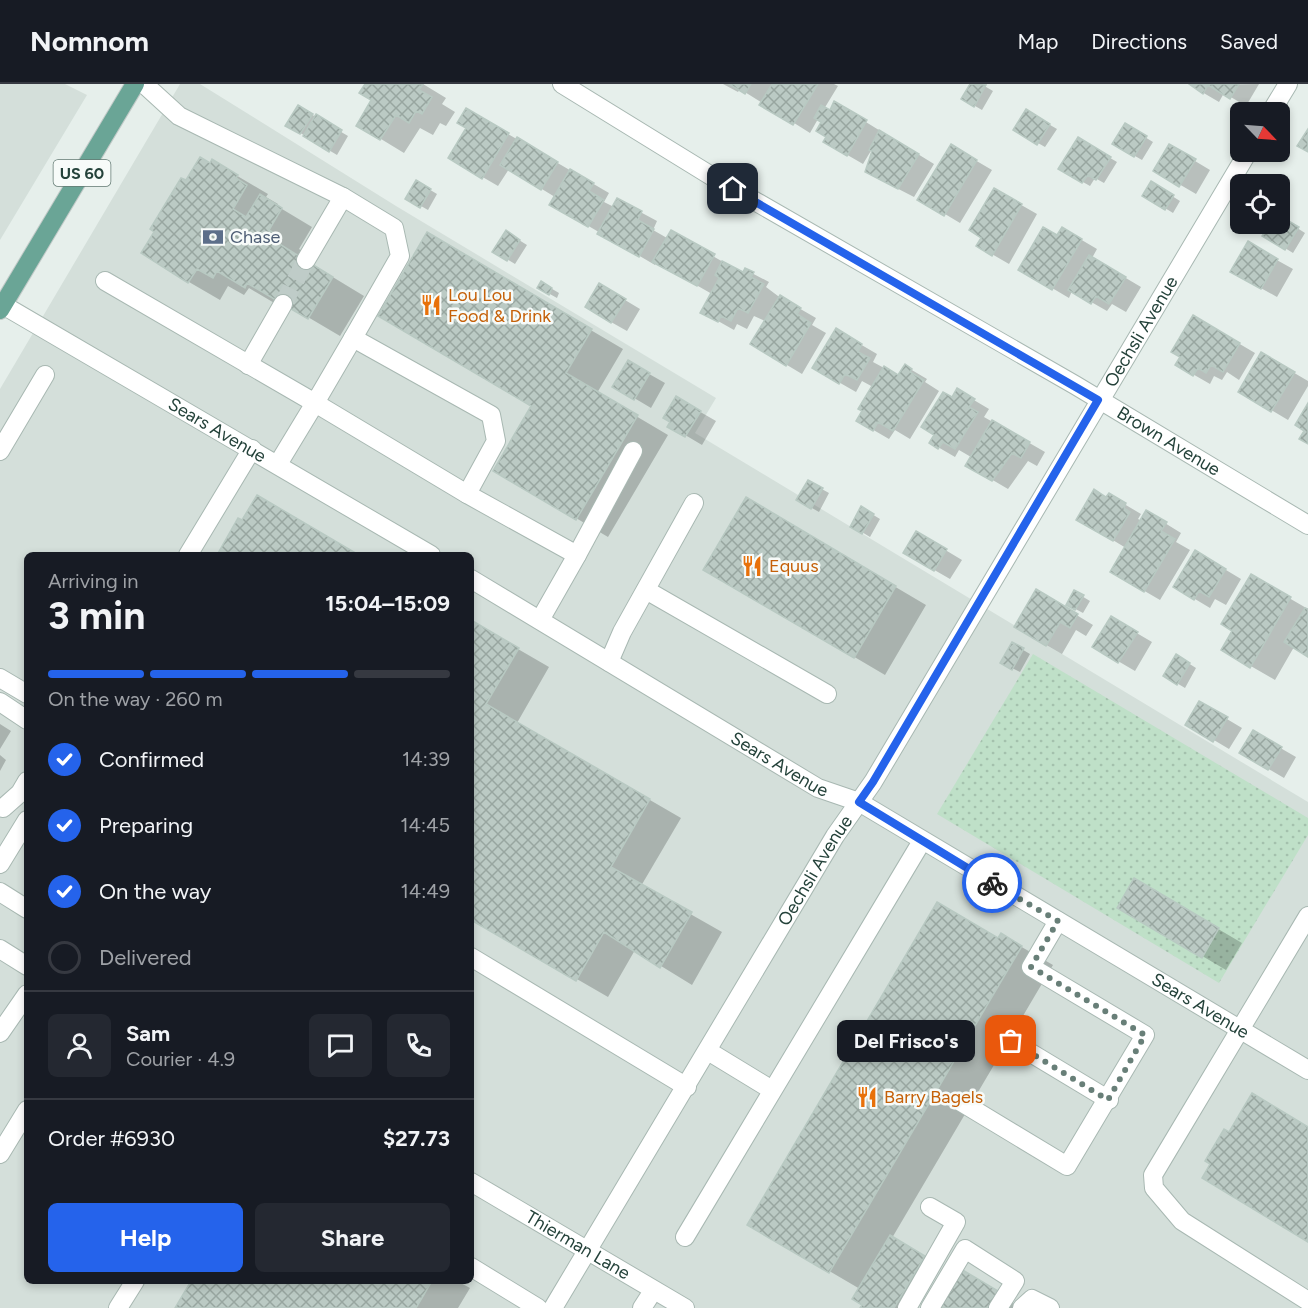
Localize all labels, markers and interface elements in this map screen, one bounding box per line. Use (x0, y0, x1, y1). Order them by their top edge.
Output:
text: Nomnom (30, 24, 149, 58)
text: Map (1017, 29, 1058, 54)
text: Directions (1091, 29, 1187, 54)
text: Saved (1220, 29, 1278, 54)
north arrow (1230, 102, 1290, 162)
map controls (1230, 102, 1290, 234)
road number: US 60 (54, 160, 110, 186)
pin (707, 163, 758, 214)
icon: home (716, 172, 749, 205)
button: locate (1230, 174, 1290, 234)
bank icon: Chase (201, 225, 225, 249)
place label: Chase (230, 226, 281, 248)
street label: Oechsli Avenue (1100, 272, 1183, 391)
place label: Lou Lou Food & Drink (448, 284, 551, 327)
restaurant icon: Lou Lou Food & Drink (419, 293, 443, 317)
street label: Sears Avenue (164, 393, 270, 467)
street label: Brown Avenue (1113, 402, 1224, 481)
restaurant icon: Equus (740, 554, 764, 578)
place label: Equus (769, 555, 819, 577)
text: Arriving in (48, 569, 138, 593)
text: 15:04–15:09 (325, 590, 450, 617)
text: 3 min (48, 592, 145, 639)
text: On the way · 260 m (48, 687, 222, 711)
street label: Sears Avenue (727, 727, 831, 802)
icon: check (48, 743, 81, 776)
text: Confirmed (99, 746, 204, 773)
text: 14:39 (402, 747, 450, 771)
icon: check (48, 809, 81, 842)
street label: Oechsli Avenue (773, 811, 857, 930)
text: Preparing (99, 812, 193, 839)
text: 14:45 (400, 813, 450, 837)
courier (962, 853, 1022, 913)
icon: bike (976, 867, 1009, 900)
icon: check (48, 875, 81, 908)
text: On the way (99, 878, 211, 905)
text: 14:49 (401, 879, 450, 903)
text: Delivered (99, 944, 192, 971)
street label: Sears Avenue (1148, 968, 1253, 1043)
button: person (48, 1014, 111, 1077)
button: chat (309, 1014, 372, 1077)
button: phone (387, 1014, 450, 1077)
pin (985, 1015, 1036, 1066)
text: Sam (126, 1020, 170, 1047)
callout: Del Frisco's (837, 1020, 975, 1062)
icon: bag (994, 1024, 1027, 1057)
text: Del Frisco's (854, 1029, 958, 1053)
text: Courier · 4.9 (126, 1047, 235, 1071)
restaurant icon: Barry Bagels (855, 1085, 879, 1109)
place label: Barry Bagels (884, 1086, 983, 1108)
text: Order #6930 (48, 1125, 175, 1152)
text: $27.73 (383, 1125, 450, 1152)
button: Help (48, 1203, 243, 1272)
button: Share (255, 1203, 450, 1272)
street label: Thierman Lane (522, 1206, 634, 1284)

